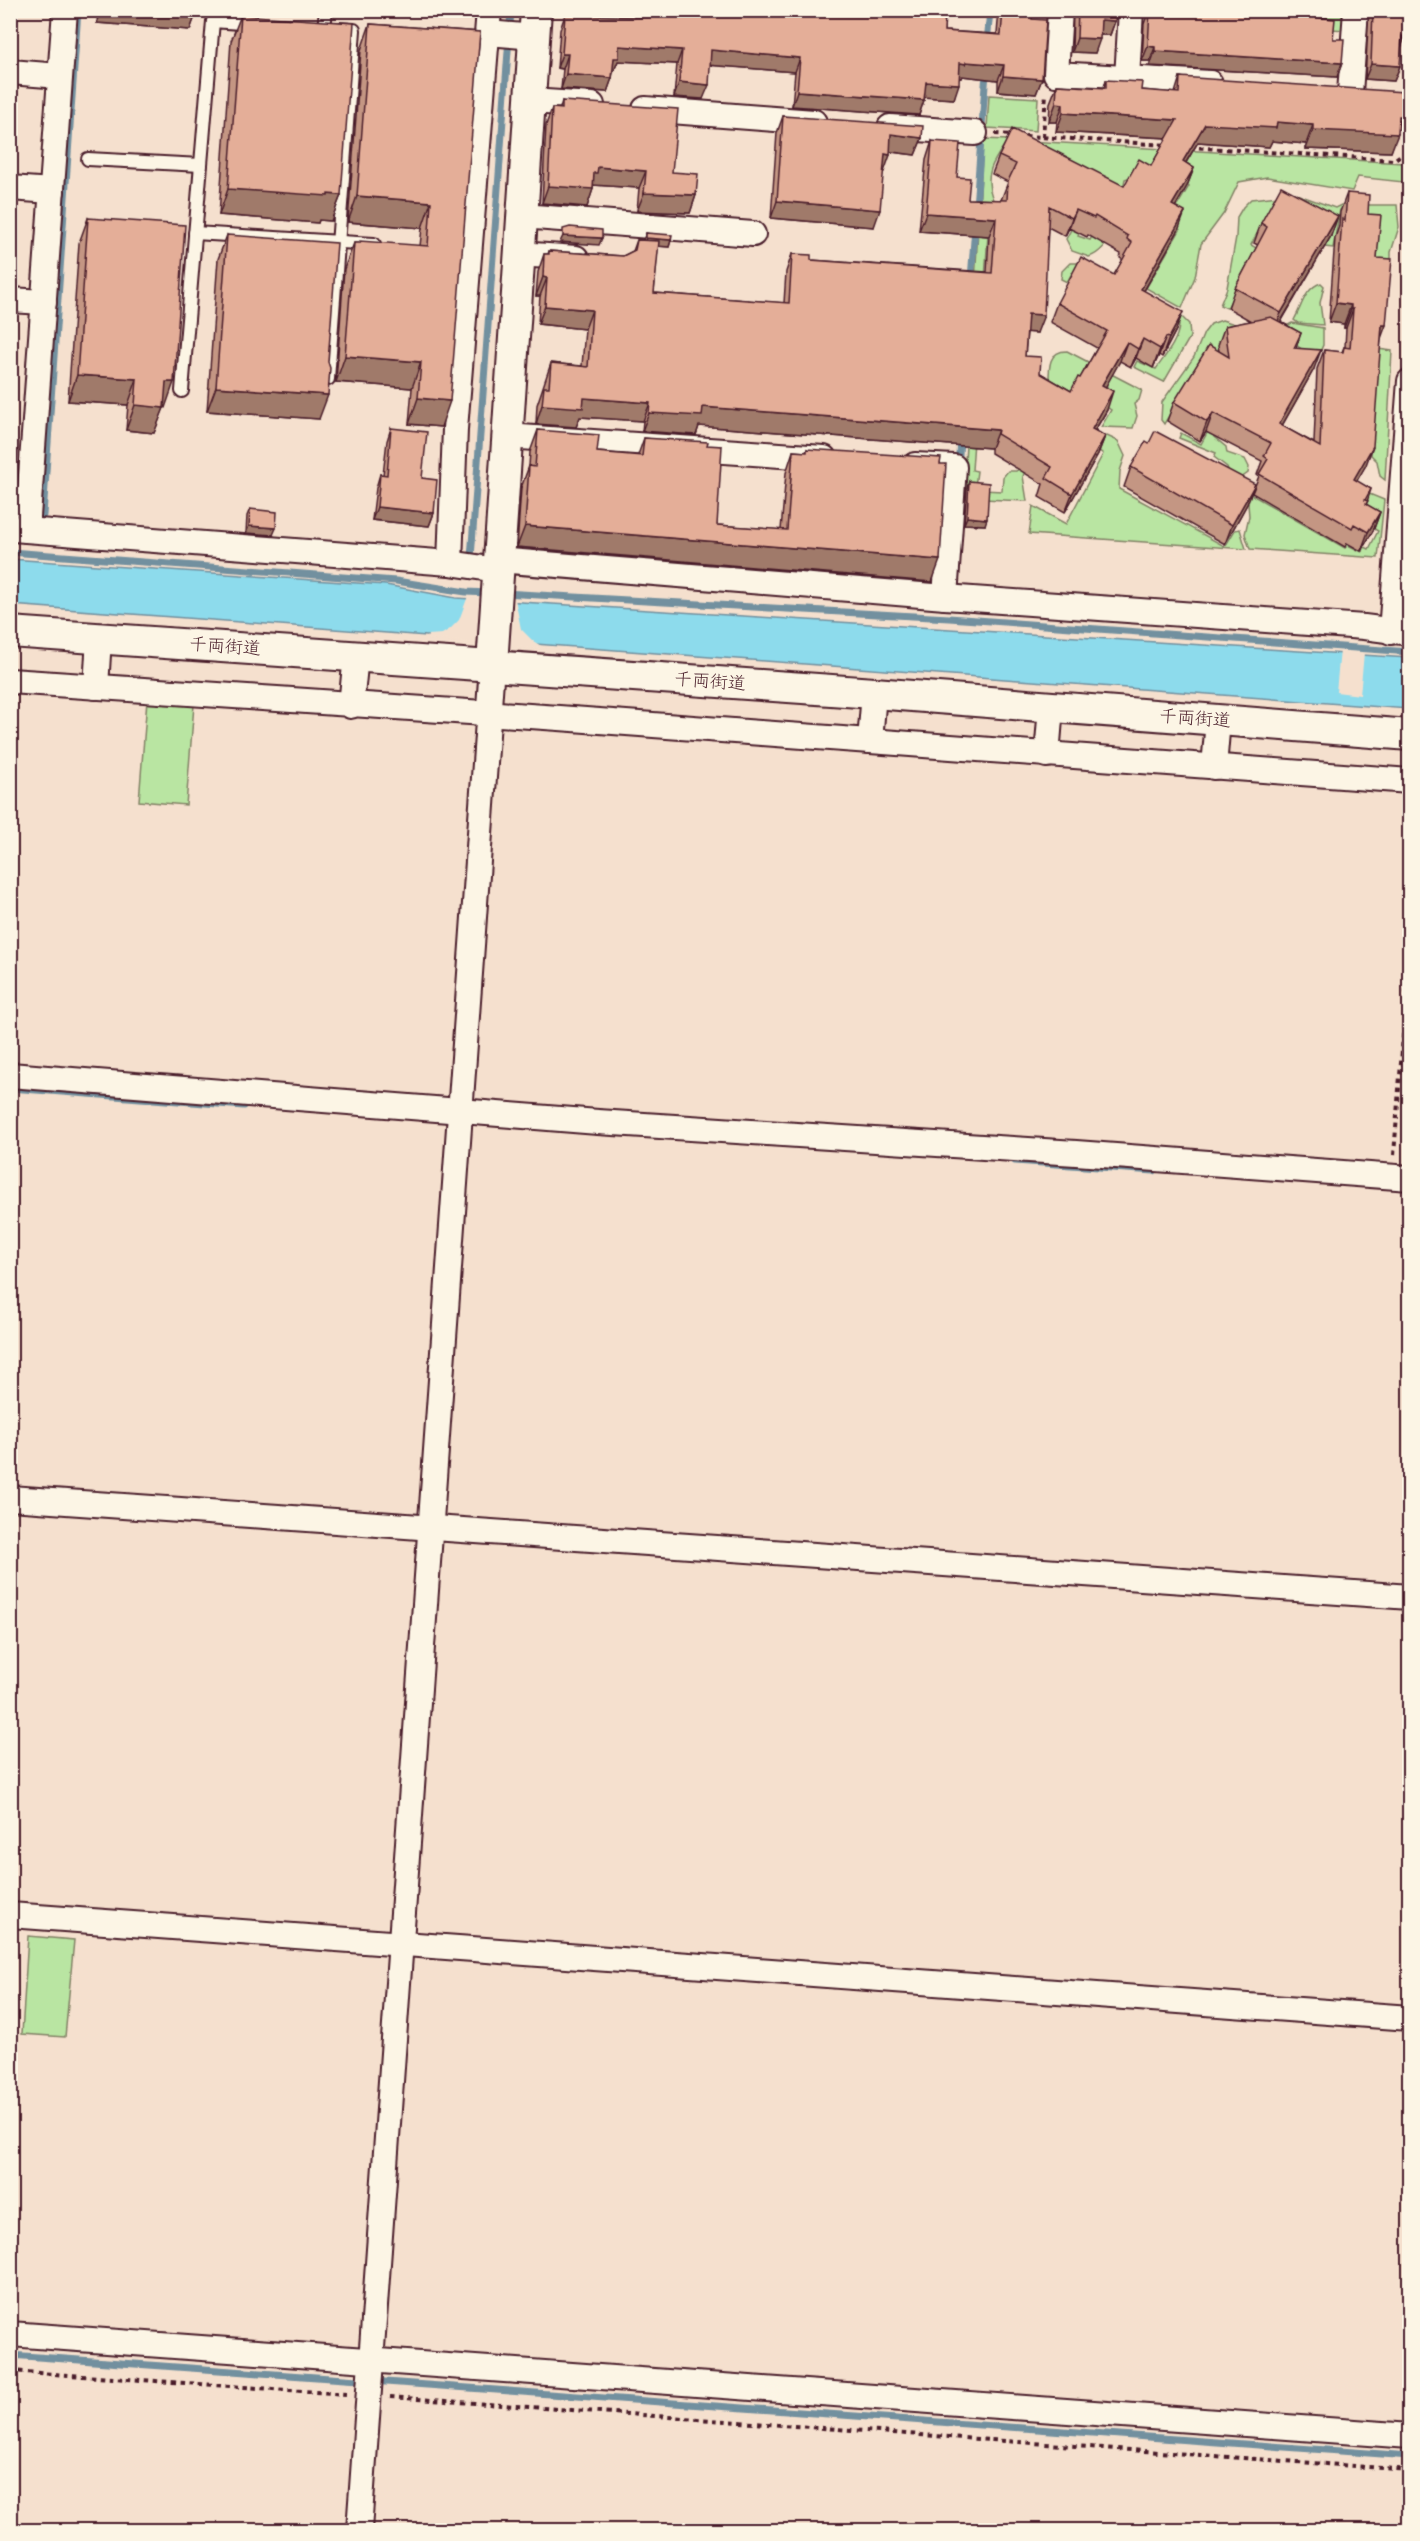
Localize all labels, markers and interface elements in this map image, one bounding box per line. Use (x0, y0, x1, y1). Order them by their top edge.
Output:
street label: 千両街道 (188, 633, 262, 659)
street label: 千両街道 (673, 668, 747, 694)
street label: 千両街道 (1158, 705, 1232, 731)

